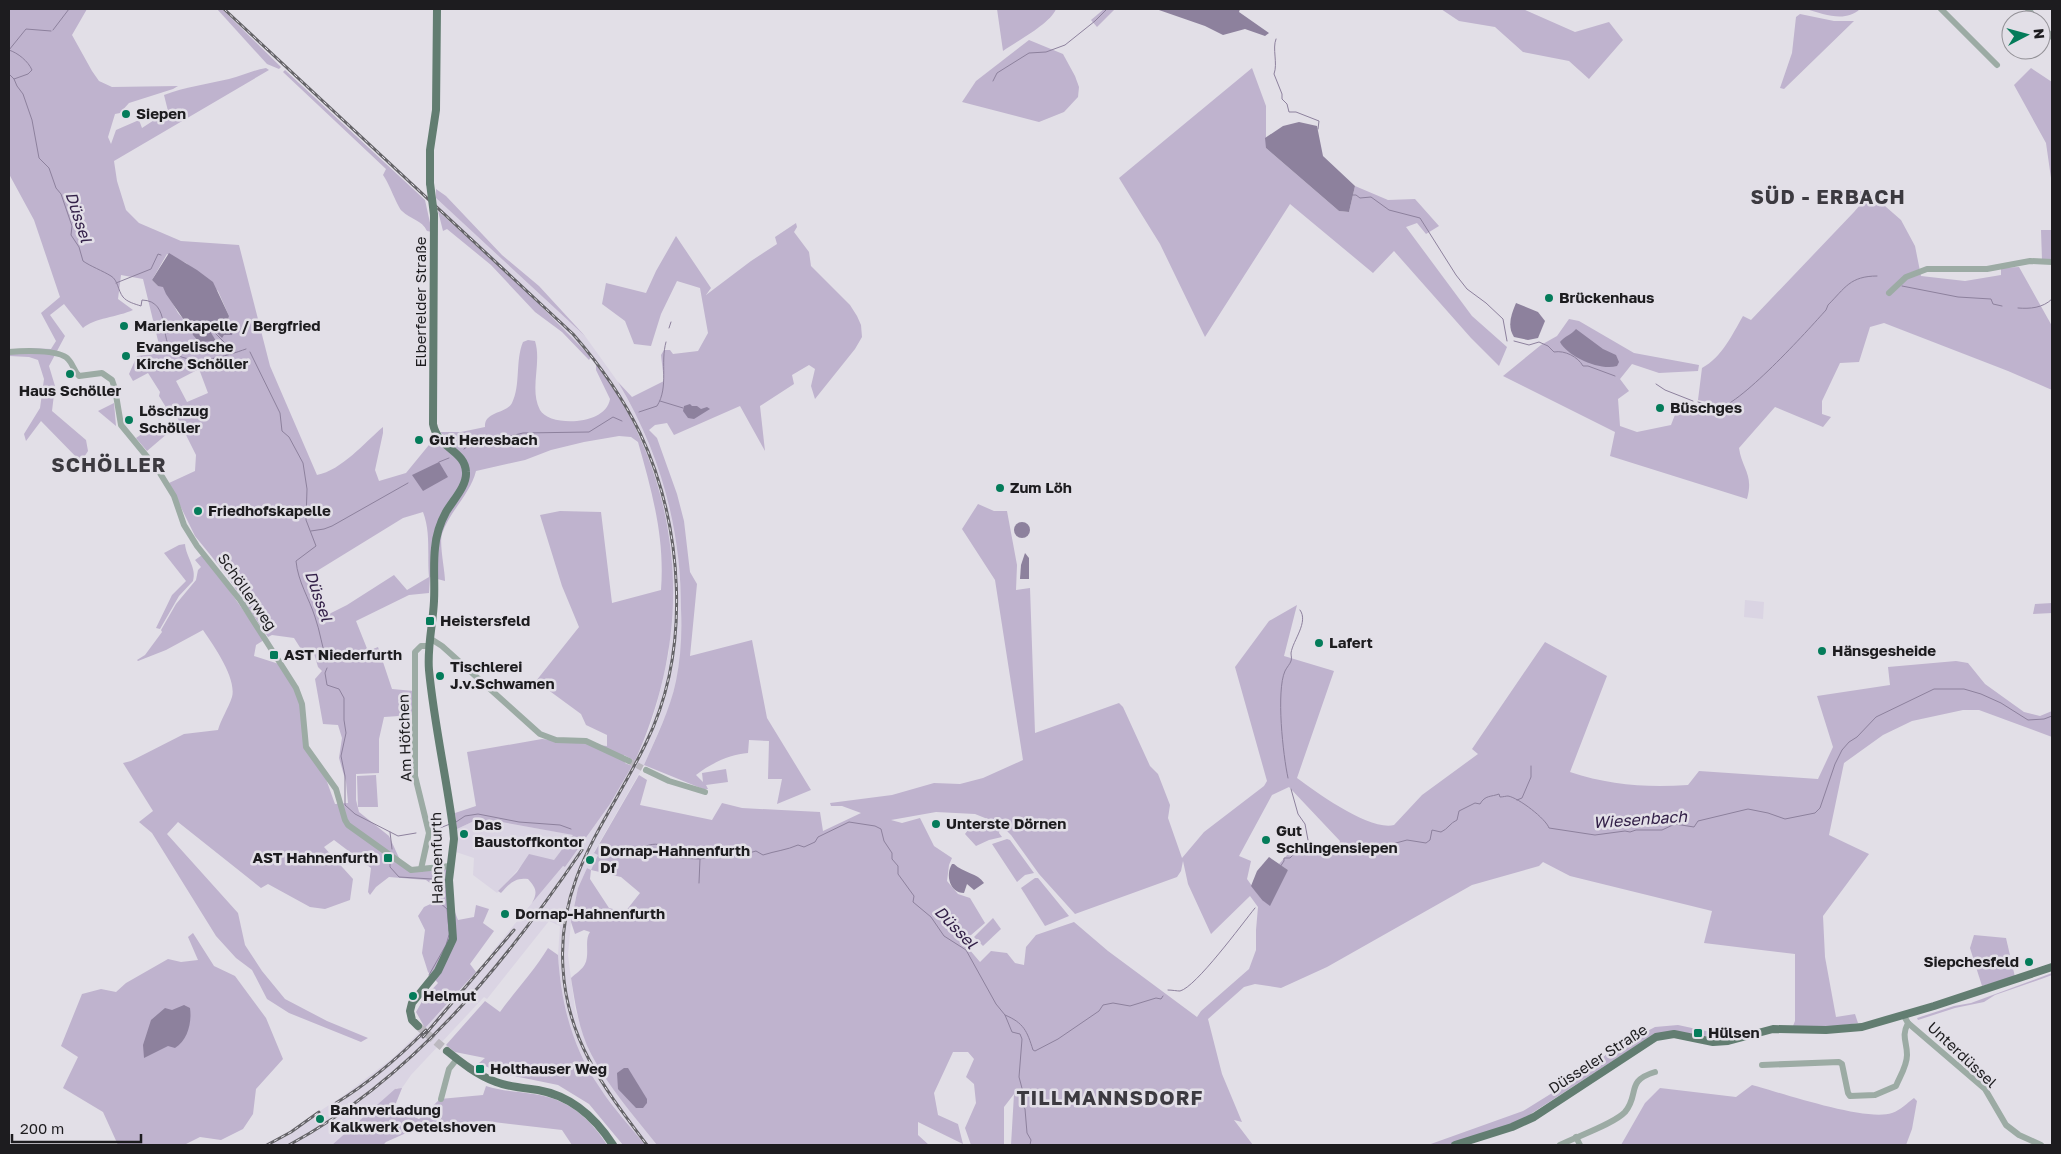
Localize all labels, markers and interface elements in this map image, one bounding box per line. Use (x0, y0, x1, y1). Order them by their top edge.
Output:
north arrow (2001, 10, 2051, 60)
text: N (2030, 27, 2048, 40)
place label: Siepen (136, 104, 186, 122)
marker: Siepen (120, 108, 132, 120)
district label: SÜD - ERBACH (1750, 184, 1906, 208)
water label: Düssel (61, 189, 97, 246)
street label: Elberfelder Straße (411, 236, 429, 368)
place label: Brückenhaus (1559, 288, 1654, 306)
marker: Brückenhaus (1543, 292, 1555, 304)
place label: Marienkapelle / Bergfried (134, 316, 321, 334)
marker: Marienkapelle / Bergfried (118, 320, 130, 332)
place label: Evangelische Kirche Schöller (136, 337, 248, 372)
marker: Evangelische Kirche Schöller (120, 350, 132, 362)
marker: Haus Schöller (64, 368, 76, 380)
place label: Haus Schöller (19, 381, 121, 399)
place label: Büschges (1670, 398, 1742, 416)
place label: Löschzug Schöller (139, 401, 208, 436)
marker: Büschges (1654, 402, 1666, 414)
marker: Löschzug Schöller (123, 414, 135, 426)
place label: Gut Heresbach (429, 430, 537, 448)
marker: Gut Heresbach (413, 434, 425, 446)
district label: SCHÖLLER (51, 452, 167, 476)
place label: Zum Löh (1010, 478, 1072, 496)
marker: Zum Löh (994, 482, 1006, 494)
place label: Friedhofskapelle (208, 501, 331, 519)
marker: Friedhofskapelle (192, 505, 204, 517)
street label: Schöllerweg (215, 549, 281, 634)
water label: Düssel (301, 568, 337, 625)
place label: Heistersfeld (440, 611, 530, 629)
marker: Heistersfeld (424, 615, 436, 627)
place label: Lafert (1329, 633, 1373, 651)
marker: Lafert (1313, 637, 1325, 649)
place label: Hänsgesheide (1832, 641, 1936, 659)
place label: AST Niederfurth (284, 645, 402, 663)
marker: Hänsgesheide (1816, 645, 1828, 657)
marker: AST Niederfurth (268, 649, 280, 661)
place label: Tischlerei J.v.Schwamen (450, 657, 555, 692)
marker: Tischlerei J.v.Schwamen (434, 670, 446, 682)
street label: Am Höfchen (393, 694, 415, 782)
water label: Wiesenbach (1592, 806, 1689, 832)
street label: Hahnenfurth (426, 812, 446, 904)
place label: Unterste Dörnen (946, 814, 1066, 832)
place label: Das Baustoffkontor (474, 815, 584, 850)
marker: Unterste Dörnen (930, 818, 942, 830)
place label: Gut Schlingensiepen (1276, 821, 1398, 856)
marker: Das Baustoffkontor (458, 828, 470, 840)
marker: Gut Schlingensiepen (1260, 834, 1272, 846)
place label: Dornap-Hahnenfurth Df (600, 841, 750, 876)
place label: AST Hahnenfurth (252, 848, 378, 866)
marker: AST Hahnenfurth (382, 852, 394, 864)
marker: Dornap-Hahnenfurth Df (584, 854, 596, 866)
water label: Düssel (931, 901, 982, 953)
place label: Dornap-Hahnenfurth (515, 904, 665, 922)
marker: Dornap-Hahnenfurth (499, 908, 511, 920)
place label: Siepchesfeld (1923, 952, 2019, 970)
marker: Siepchesfeld (2023, 956, 2035, 968)
place label: Helmut (423, 986, 476, 1004)
marker: Helmut (407, 990, 419, 1002)
street label: Unterdüssel (1924, 1018, 2001, 1091)
street label: Düsseler Straße (1545, 1019, 1650, 1097)
place label: Hülsen (1708, 1023, 1760, 1041)
marker: Hülsen (1692, 1027, 1704, 1039)
place label: Holthauser Weg (490, 1059, 607, 1077)
marker: Holthauser Weg (474, 1063, 486, 1075)
district label: TILLMANNSDORF (1017, 1085, 1203, 1109)
place label: Bahnverladung Kalkwerk Oetelshoven (330, 1100, 496, 1135)
scale bar (12, 1112, 141, 1144)
marker: Bahnverladung Kalkwerk Oetelshoven (314, 1113, 326, 1125)
text: 200 m (20, 1119, 64, 1137)

